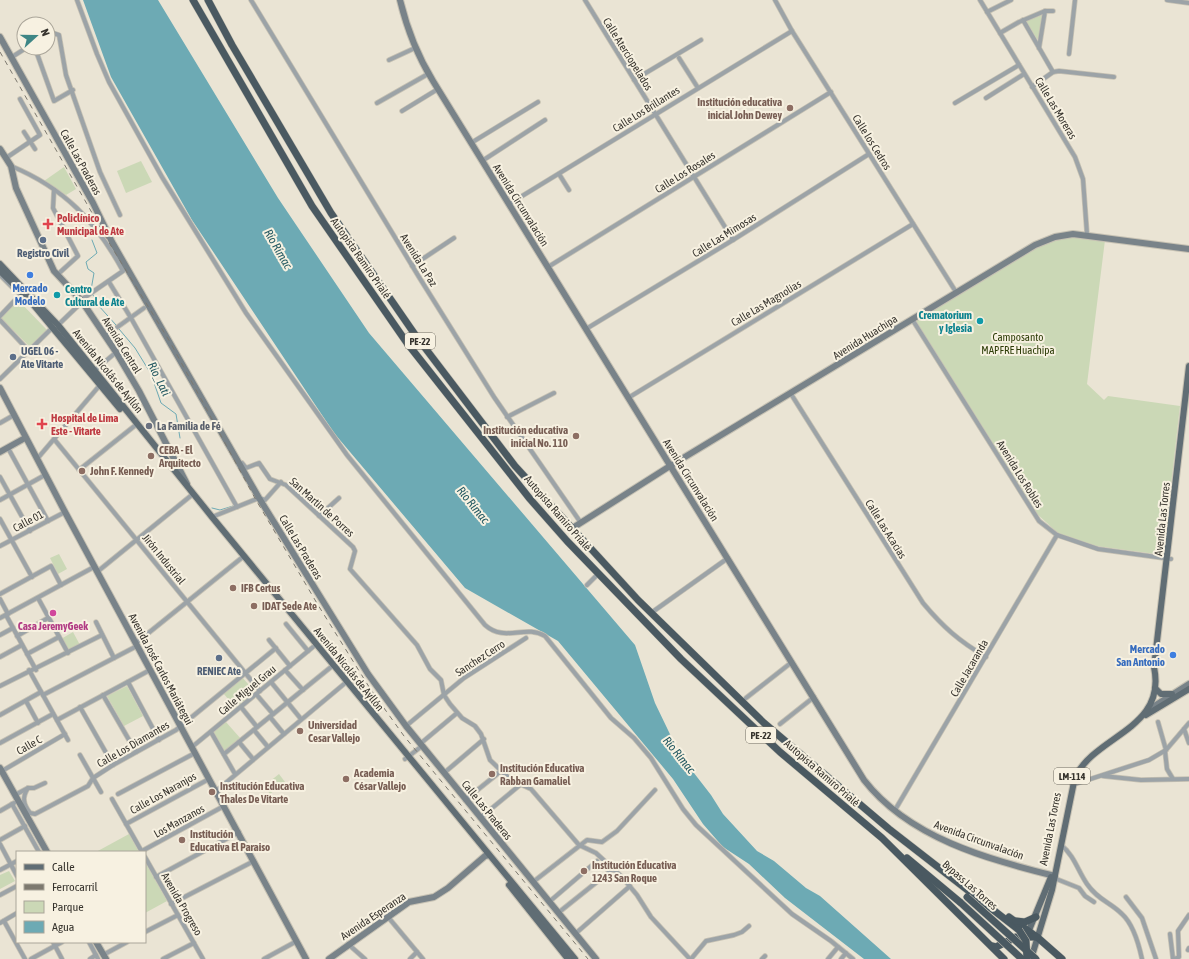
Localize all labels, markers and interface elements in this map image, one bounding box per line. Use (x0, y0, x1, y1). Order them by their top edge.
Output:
north arrow (16, 16, 56, 56)
street label: Calle Aterciopelados (601, 16, 655, 93)
text: N (39, 27, 52, 38)
street label: Calle Las Moreras (1033, 75, 1079, 141)
street label: Calle Los Brillantes (610, 84, 682, 134)
place label: Institución educativa inicial John Dewey (697, 96, 782, 121)
marker: Institución educativa inicial John Dewey (785, 103, 795, 113)
street label: Calle los Cedros (850, 112, 894, 172)
street label: Calle Las Praderas (58, 127, 104, 197)
street label: Calle Los Rosales (653, 149, 717, 195)
street label: Avenida Circunvalación (491, 162, 551, 248)
street label: Calle Las Mimosas (690, 211, 758, 259)
place label: Policlínico Municipal de Ate (57, 212, 124, 237)
street label: Autopista Ramiro Prialé (329, 215, 393, 301)
marker: Policlínico Municipal de Ate (42, 218, 54, 230)
water label: Río Rímac (261, 227, 295, 272)
street label: Avenida La Paz (398, 232, 440, 288)
marker: Registro Civil (38, 235, 48, 245)
place label: Registro Civil (17, 247, 70, 259)
marker: Mercado Modelo (25, 270, 35, 280)
street label: Calle Las Magnolias (729, 277, 803, 329)
place label: Mercado Modelo (12, 282, 48, 307)
place label: Centro Cultural de Ate (65, 283, 124, 308)
marker: Centro Cultural de Ate (52, 290, 62, 300)
place label: Crematorium y Iglesia (919, 309, 972, 334)
street label: Avenida Huachipa (831, 312, 899, 362)
street label: Avenida Central (100, 315, 144, 375)
marker: Crematorium y Iglesia (975, 316, 985, 326)
street label: Avenida Nicolás de Ayllón (71, 327, 145, 415)
park label: Camposanto MAPFRE Huachipa (981, 331, 1055, 356)
road number: PE-22 (405, 333, 435, 349)
place label: UGEL 06 - Ate Vitarte (20, 345, 63, 370)
marker: UGEL 06 - Ate Vitarte (8, 352, 18, 362)
water label: Rio_Lati (145, 360, 173, 398)
place label: Hospital de Lima Este - Vitarte (51, 412, 118, 437)
marker: Hospital de Lima Este - Vitarte (36, 418, 48, 430)
place label: La Familia de Fé (157, 420, 221, 432)
marker: La Familia de Fé (144, 421, 154, 431)
place label: Institución educativa inicial No. 110 (483, 424, 568, 449)
marker: Institución educativa inicial No. 110 (571, 431, 581, 441)
street label: Avenida Circunvalación (661, 437, 721, 523)
street label: Avenida Los Robles (995, 438, 1046, 510)
place label: CEBA - El Arquitecto (158, 444, 201, 469)
marker: CEBA - El Arquitecto (146, 451, 156, 461)
place label: John F. Kennedy (89, 465, 154, 477)
marker: John F. Kennedy (77, 466, 87, 476)
street label: Autopista Ramiro Prialé (522, 473, 594, 553)
street label: San Martin de Porres (287, 475, 357, 539)
street label: Avenida Las Torres (1152, 481, 1172, 556)
water label: Río Rímac (454, 484, 492, 527)
street label: Calle Las Acacias (863, 497, 909, 561)
street label: Calle 01 (11, 508, 45, 534)
street label: Calle Las Praderas (277, 513, 325, 581)
street label: Jirón Industrial (140, 532, 188, 586)
place label: IFB Certus (241, 582, 281, 594)
marker: IFB Certus (228, 583, 238, 593)
place label: IDAT Sede Ate (262, 600, 317, 612)
marker: IDAT Sede Ate (249, 601, 259, 611)
marker: Casa JeremyGeek (48, 608, 58, 618)
street label: Avenida José Carlos Mariátegui (127, 611, 195, 727)
place label: Casa JeremyGeek (18, 620, 88, 632)
street label: Avenida Nicolás de Ayllón (312, 625, 386, 713)
street label: Calle Jacaranda (948, 637, 990, 699)
street label: Sanchez Cerro (453, 638, 507, 678)
place label: Mercado San Antonio (1116, 643, 1165, 668)
marker: Mercado San Antonio (1168, 650, 1178, 660)
marker: RENIEC Ate (214, 653, 224, 663)
street label: Calle Miguel Grau (216, 663, 278, 717)
place label: RENIEC Ate (197, 665, 241, 677)
street label: Calle Los Diamantes (95, 718, 171, 770)
place label: Universidad Cesar Vallejo (308, 719, 360, 744)
marker: Universidad Cesar Vallejo (295, 726, 305, 736)
road number: PE-22 (746, 727, 776, 743)
street label: Calle C (14, 733, 44, 757)
water label: Río Rímac (660, 734, 698, 777)
street label: Autopista Ramiro Prialé (782, 737, 862, 809)
place label: Institución Educativa Rabban Gamaliel (500, 762, 584, 787)
place label: Academia César Vallejo (353, 767, 406, 792)
road number: LM-114 (1054, 768, 1090, 784)
marker: Institución Educativa Rabban Gamaliel (487, 769, 497, 779)
street label: Calle Los Naranjos (128, 770, 198, 816)
marker: Academia César Vallejo (341, 774, 351, 784)
street label: Calle Las Praderas (459, 778, 515, 842)
place label: Institución Educativa Thales De Vitarte (220, 780, 304, 805)
marker: Institución Educativa Thales De Vitarte (207, 787, 217, 797)
street label: Avenida Las Torres (1037, 791, 1063, 866)
street label: Los Manzanos (152, 802, 207, 840)
street label: Avenida Circunvalación (932, 818, 1026, 862)
place label: Institución Educativa El Paraiso (190, 828, 270, 853)
marker: Institución Educativa El Paraiso (177, 835, 187, 845)
legend (16, 851, 146, 943)
street label: Bypass Las Torres (940, 858, 1000, 912)
place label: Institución Educativa 1243 San Roque (592, 859, 676, 884)
text: Calle (52, 860, 75, 874)
marker: Institución Educativa 1243 San Roque (579, 866, 589, 876)
street label: Avenida Progreso (159, 871, 205, 937)
text: Ferrocarril (52, 880, 99, 894)
street label: Avenida Esperanza (338, 890, 408, 942)
text: Parque (52, 900, 84, 914)
text: Agua (52, 920, 74, 934)

